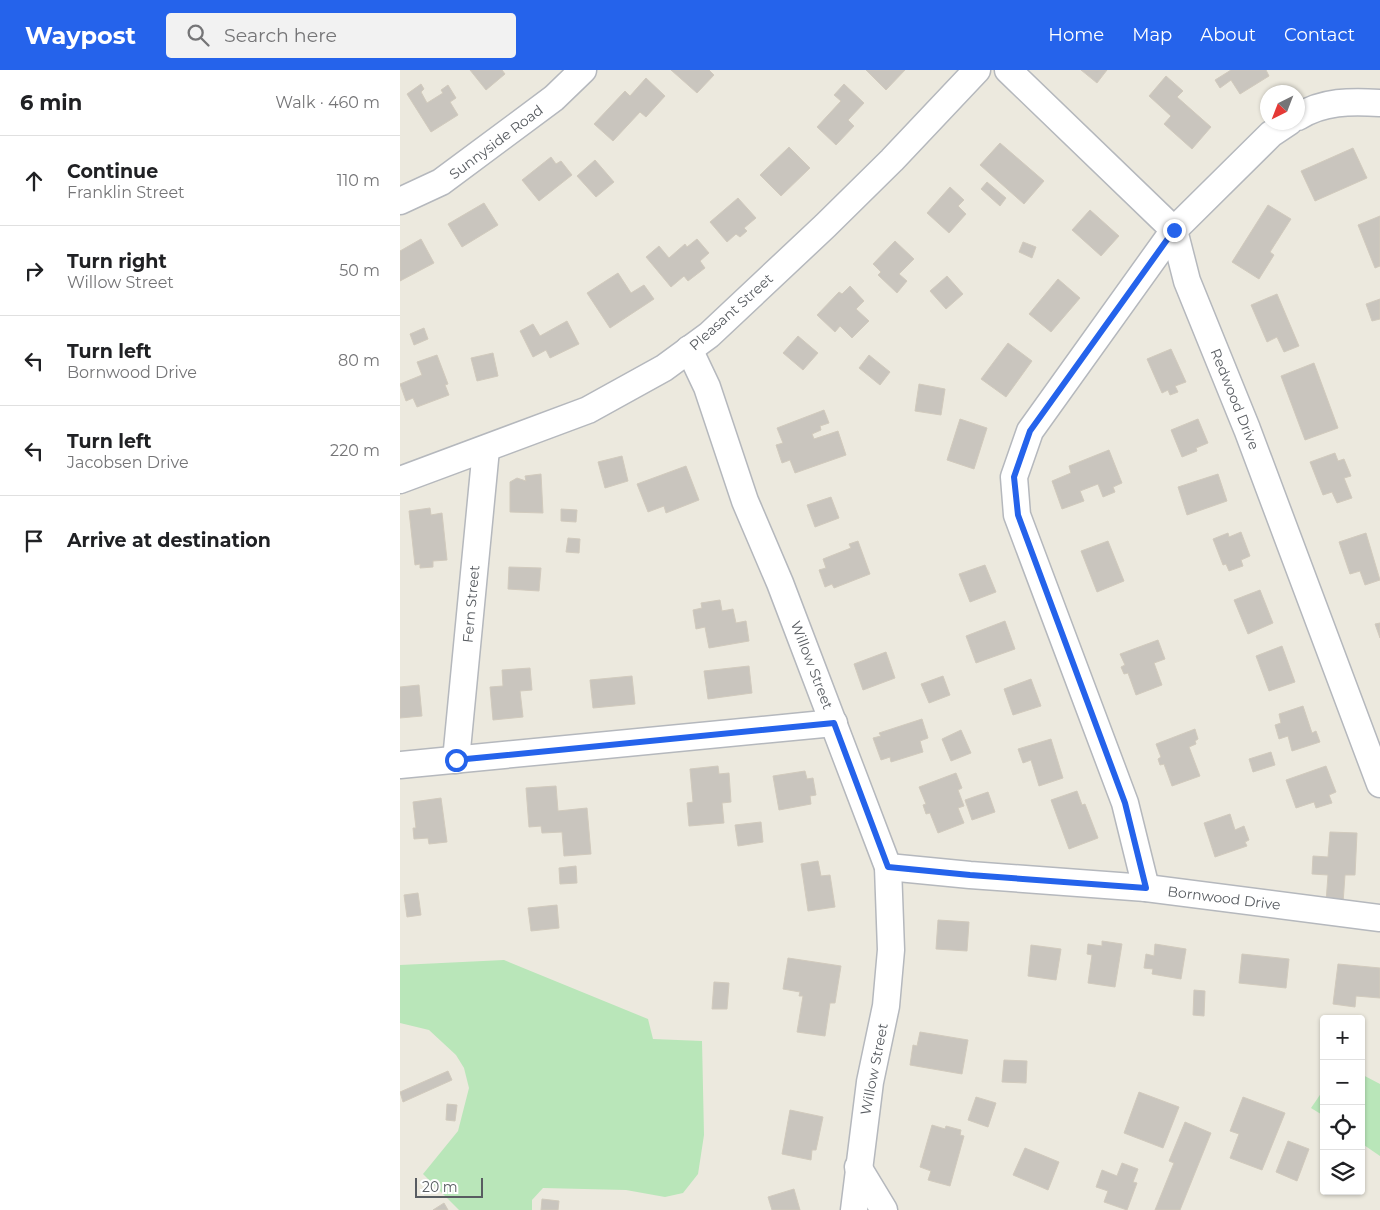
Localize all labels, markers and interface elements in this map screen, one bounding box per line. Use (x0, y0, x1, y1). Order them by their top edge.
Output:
search box (166, 13, 516, 58)
text: Waypost (25, 21, 136, 50)
icon: search (184, 21, 212, 49)
text: Search here (224, 24, 337, 47)
text: Home (1048, 24, 1104, 46)
text: Map (1132, 24, 1172, 46)
text: About (1200, 24, 1256, 46)
text: Contact (1284, 24, 1355, 46)
north arrow (1260, 85, 1305, 130)
text: 6 min (20, 90, 82, 115)
text: Walk · 460 m (275, 93, 380, 112)
street label: Sunnyside Road (445, 101, 547, 183)
text: Continue (67, 160, 158, 183)
icon: ahead (20, 167, 48, 195)
text: 110 m (337, 171, 380, 190)
text: Franklin Street (67, 183, 185, 202)
route end (1163, 219, 1186, 242)
text: Turn right (67, 250, 167, 273)
icon: right (20, 257, 48, 285)
text: 50 m (339, 261, 380, 280)
street label: Pleasant Street (685, 269, 777, 354)
text: Willow Street (67, 273, 174, 292)
text: Turn left (67, 340, 152, 363)
street label: Redwood Drive (1207, 346, 1263, 452)
icon: left (20, 347, 48, 375)
text: 80 m (338, 351, 380, 370)
text: Bornwood Drive (67, 363, 197, 382)
text: Turn left (67, 430, 152, 453)
icon: left (20, 437, 48, 465)
text: 220 m (330, 441, 380, 460)
text: Jacobsen Drive (67, 453, 189, 472)
icon: arrive (20, 527, 48, 555)
text: Arrive at destination (67, 529, 271, 552)
street label: Fern Street (459, 564, 483, 644)
street label: Willow Street (787, 618, 837, 712)
route start (445, 749, 468, 772)
street label: Bornwood Drive (1166, 882, 1282, 914)
map controls (1320, 1015, 1365, 1195)
button: + (1320, 1015, 1365, 1060)
street label: Willow Street (856, 1021, 892, 1117)
button: − (1320, 1060, 1365, 1105)
button: locate (1320, 1105, 1365, 1150)
button: layers (1320, 1150, 1365, 1195)
scale bar (415, 1175, 482, 1198)
text: 20 m (422, 1178, 458, 1196)

